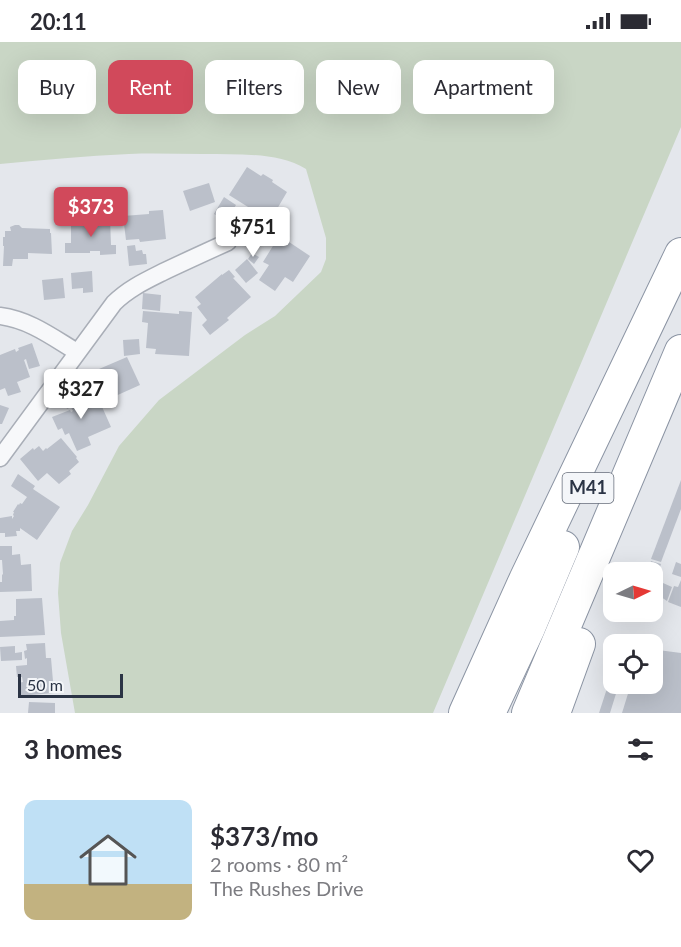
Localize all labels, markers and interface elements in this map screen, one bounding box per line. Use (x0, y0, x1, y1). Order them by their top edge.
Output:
text: 20:11 (30, 8, 87, 35)
chip: Buy (18, 60, 96, 114)
chip: Rent (108, 60, 193, 114)
chip: Filters (205, 60, 304, 114)
chip: New (316, 60, 401, 114)
chip: Apartment (413, 60, 554, 114)
pin: $373 (55, 187, 127, 238)
text: $373 (68, 194, 114, 218)
pin: $751 (217, 207, 289, 258)
text: $751 (230, 214, 276, 238)
pin: $327 (45, 369, 117, 420)
text: $327 (58, 376, 104, 400)
road number: M41 (562, 473, 614, 503)
north arrow (603, 562, 663, 622)
map controls (603, 562, 663, 694)
button: locate (603, 634, 663, 694)
scale bar (18, 671, 123, 698)
text: 50 m (27, 675, 63, 694)
text: 3 homes (24, 733, 122, 765)
icon: filters (624, 733, 657, 766)
text: $373/mo (210, 820, 318, 852)
icon: home (72, 824, 144, 896)
icon: heart (624, 844, 657, 877)
text: 2 rooms · 80 m² (210, 852, 348, 876)
text: The Rushes Drive (210, 876, 364, 900)

